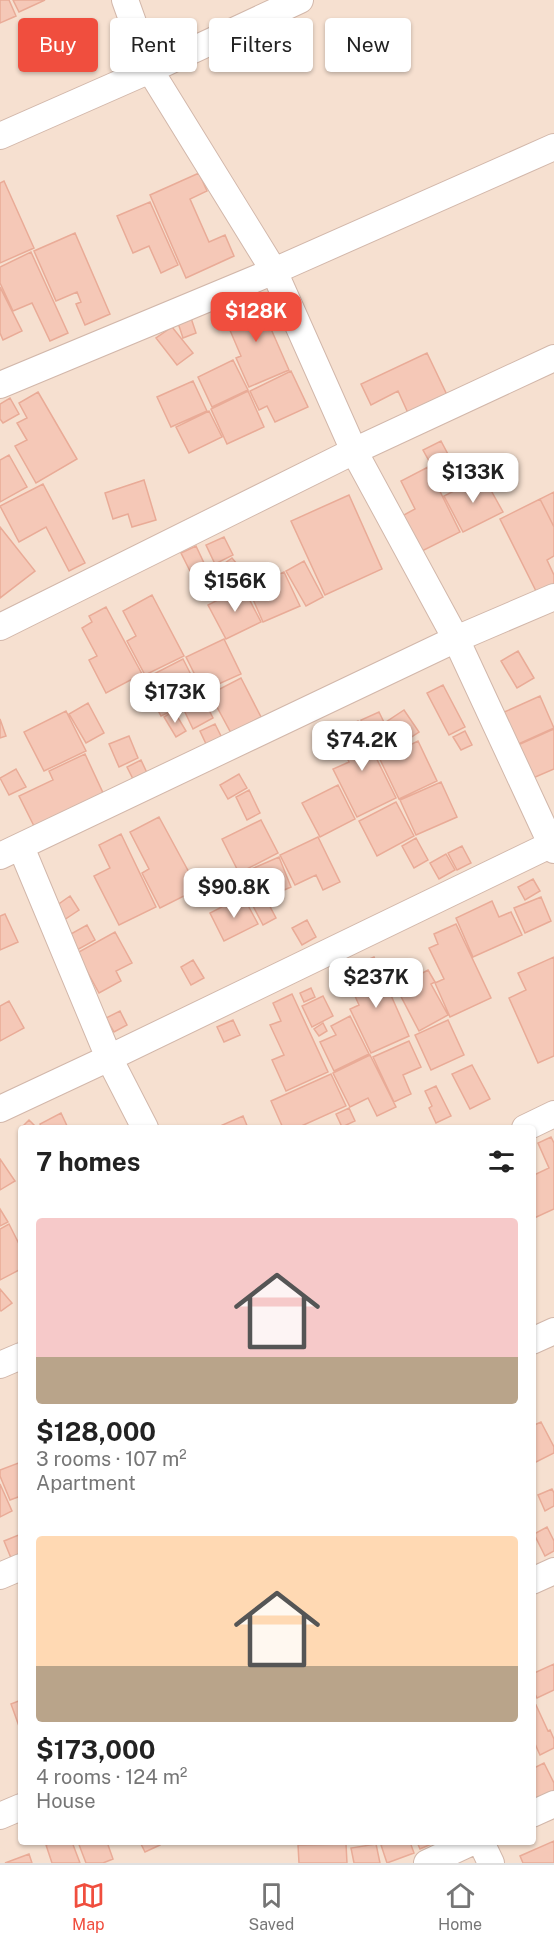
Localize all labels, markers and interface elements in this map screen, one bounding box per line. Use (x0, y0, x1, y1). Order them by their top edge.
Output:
chip: Buy (18, 18, 98, 72)
chip: Rent (110, 18, 197, 72)
chip: Filters (209, 18, 313, 72)
chip: New (325, 18, 411, 72)
pin: $128K (214, 292, 298, 343)
text: $128K (225, 299, 287, 323)
pin: $133K (431, 453, 515, 504)
text: $133K (441, 460, 505, 484)
pin: $156K (193, 562, 277, 613)
text: $156K (203, 569, 267, 593)
pin: $173K (133, 673, 217, 724)
text: $173K (144, 680, 206, 704)
pin: $74.2K (313, 721, 411, 772)
text: $74.2K (326, 728, 398, 752)
pin: $90.8K (185, 868, 283, 919)
text: $90.8K (198, 875, 270, 899)
pin: $237K (334, 958, 418, 1009)
text: $237K (343, 965, 409, 989)
icon: filters (485, 1145, 518, 1178)
text: 7 homes (36, 1146, 140, 1177)
icon: home (223, 1257, 331, 1365)
text: $128,000 (36, 1416, 156, 1447)
text: 3 rooms · 107 m² (36, 1447, 187, 1471)
text: Apartment (36, 1471, 136, 1495)
icon: home (223, 1575, 331, 1683)
text: $173,000 (36, 1734, 155, 1765)
text: 4 rooms · 124 m² (36, 1765, 187, 1789)
text: House (36, 1789, 96, 1813)
tab: Map (72, 1879, 105, 1934)
tab: Saved (249, 1879, 294, 1934)
tab: Home (438, 1879, 482, 1934)

